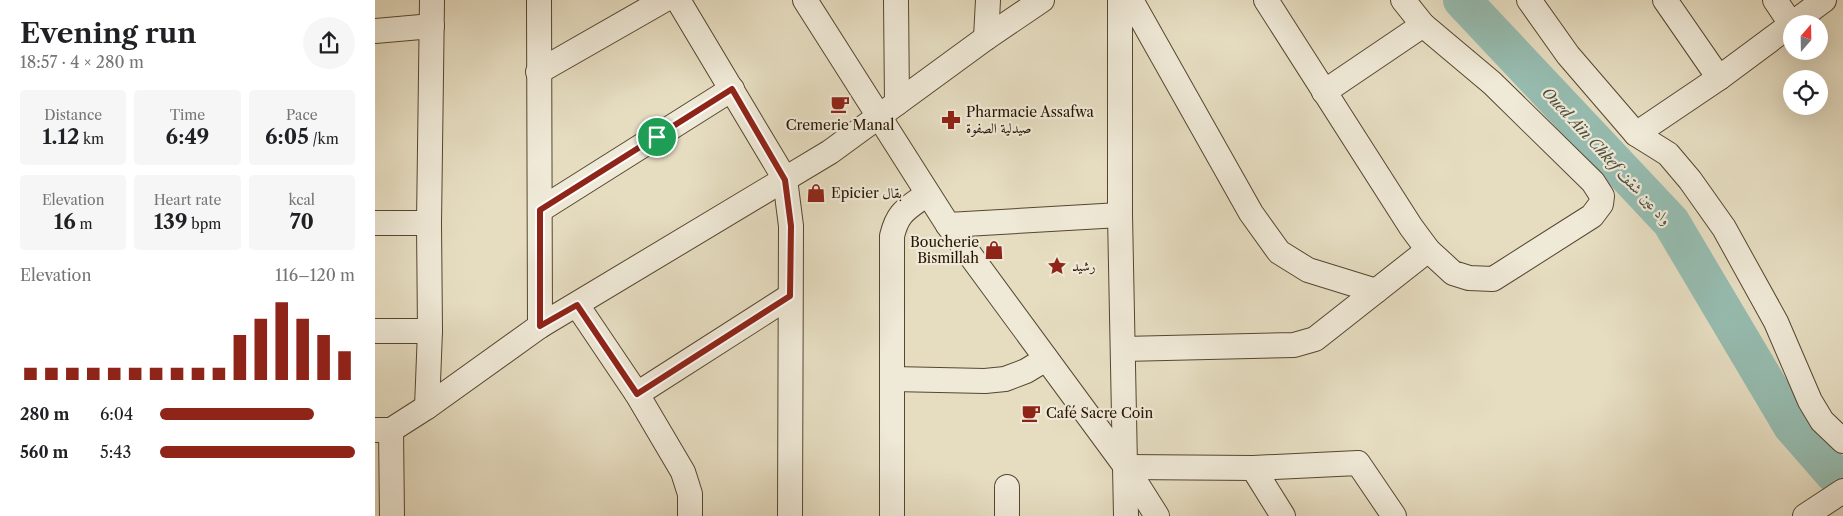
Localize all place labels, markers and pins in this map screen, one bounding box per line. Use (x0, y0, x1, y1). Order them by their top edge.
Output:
cafe icon: Cremerie Manal (829, 93, 851, 115)
place label: Pharmacie Assafwa صيدلية الصفوة (966, 103, 1094, 137)
pharmacy icon: Pharmacie Assafwa صيدلية الصفوة (940, 109, 962, 131)
pin (636, 116, 678, 158)
place label: Cremerie Manal (786, 116, 894, 134)
shop icon: Epicier بقال (805, 182, 827, 204)
place label: Epicier بقال (831, 184, 902, 202)
place label: Boucherie Bismillah (910, 233, 979, 267)
shop icon: Boucherie Bismillah (983, 239, 1005, 261)
place icon: رشيد (1046, 255, 1068, 277)
place label: رشيد (1072, 257, 1096, 275)
cafe icon: Café Sacre Coin (1020, 402, 1042, 424)
place label: Café Sacre Coin (1046, 404, 1154, 422)

